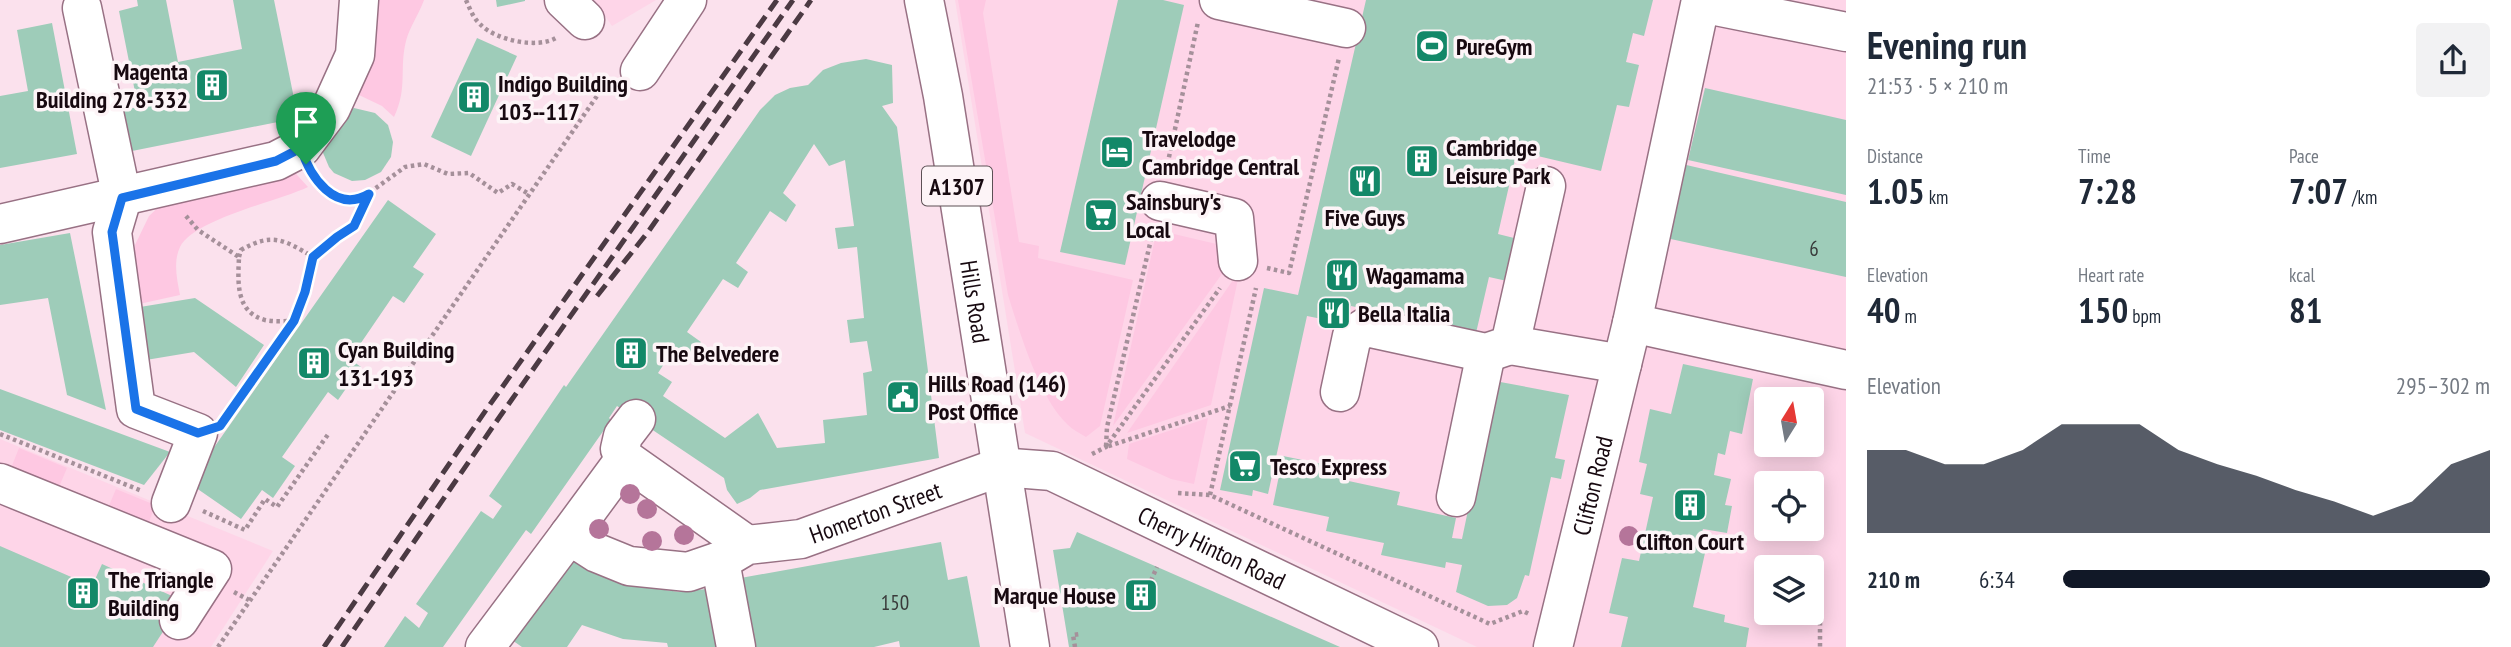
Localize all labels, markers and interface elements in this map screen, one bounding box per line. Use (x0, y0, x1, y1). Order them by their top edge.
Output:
text: Evening run (1867, 20, 2027, 69)
button: share (2416, 23, 2490, 97)
sports icon: PureGym (1413, 27, 1451, 65)
place label: PureGym (1456, 31, 1532, 62)
place label: Magenta Building 278-332 (36, 56, 188, 115)
building icon: Magenta Building 278-332 (193, 66, 231, 104)
place label: Indigo Building 103--117 (498, 68, 628, 127)
text: 21:53 · 5 × 210 m (1867, 71, 2008, 100)
building icon: Indigo Building 103--117 (455, 78, 493, 116)
pin (276, 92, 336, 164)
icon: arrive (287, 103, 325, 141)
place label: Travelodge Cambridge Central (1142, 123, 1299, 182)
place label: Cambridge Leisure Park (1446, 132, 1550, 191)
hotel icon: Travelodge Cambridge Central (1098, 133, 1136, 171)
building icon: Cambridge Leisure Park (1403, 142, 1441, 180)
text: Distance (1867, 144, 1923, 168)
text: Time (2078, 144, 2111, 168)
text: Pace (2289, 144, 2319, 168)
restaurant icon: Five Guys (1346, 162, 1384, 200)
road number: A1307 (922, 167, 992, 206)
text: 1.05 (1867, 168, 1925, 214)
text: 7:28 (2078, 168, 2137, 214)
text: 7:07 (2289, 168, 2348, 214)
text: km (1925, 185, 1948, 209)
text: /km (2348, 185, 2377, 209)
place label: Sainsbury's Local (1126, 186, 1221, 245)
supermarket icon: Sainsbury's Local (1082, 196, 1120, 234)
place label: Five Guys (1325, 202, 1405, 233)
house number: 6 (1809, 235, 1819, 262)
restaurant icon: Wagamama (1323, 256, 1361, 294)
street label: Hills Road (954, 258, 997, 345)
place label: Wagamama (1365, 260, 1464, 291)
text: Elevation (1867, 263, 1928, 287)
text: Heart rate (2078, 263, 2144, 287)
text: kcal (2289, 263, 2315, 287)
text: 40 (1867, 287, 1900, 333)
text: 150 (2078, 287, 2128, 333)
text: 81 (2289, 287, 2322, 333)
restaurant icon: Bella Italia (1315, 294, 1353, 332)
place label: Bella Italia (1358, 298, 1450, 329)
text: m (1900, 304, 1917, 328)
text: bpm (2128, 304, 2161, 328)
place label: Cyan Building 131-193 (338, 334, 454, 393)
building icon: The Belvedere (612, 334, 650, 372)
place label: The Belvedere (656, 338, 779, 369)
building icon: Cyan Building 131-193 (295, 344, 333, 382)
place label: Hills Road (146) Post Office (928, 368, 1066, 427)
text: Elevation (1867, 371, 1941, 400)
text: 295–302 m (2396, 371, 2490, 400)
public building icon: Hills Road (146) Post Office (884, 378, 922, 416)
north arrow (1754, 387, 1824, 457)
map controls (1754, 387, 1824, 625)
street label: Clifton Road (1565, 433, 1619, 539)
supermarket icon: Tesco Express (1226, 447, 1264, 485)
place label: Tesco Express (1270, 451, 1387, 482)
button: locate (1754, 471, 1824, 541)
street label: Homerton Street (805, 474, 946, 550)
building icon: Clifton Court (1671, 486, 1709, 524)
street label: Cherry Hinton Road (1133, 499, 1291, 596)
place label: Clifton Court (1636, 526, 1744, 557)
button: layers (1754, 555, 1824, 625)
place label: The Triangle Building (108, 564, 214, 623)
text: 210 m (1867, 565, 1920, 594)
text: 6:34 (1979, 565, 2015, 594)
building icon: The Triangle Building (64, 574, 102, 612)
building icon: Marque House (1122, 576, 1160, 614)
place label: Marque House (994, 580, 1116, 611)
house number: 150 (881, 589, 909, 616)

